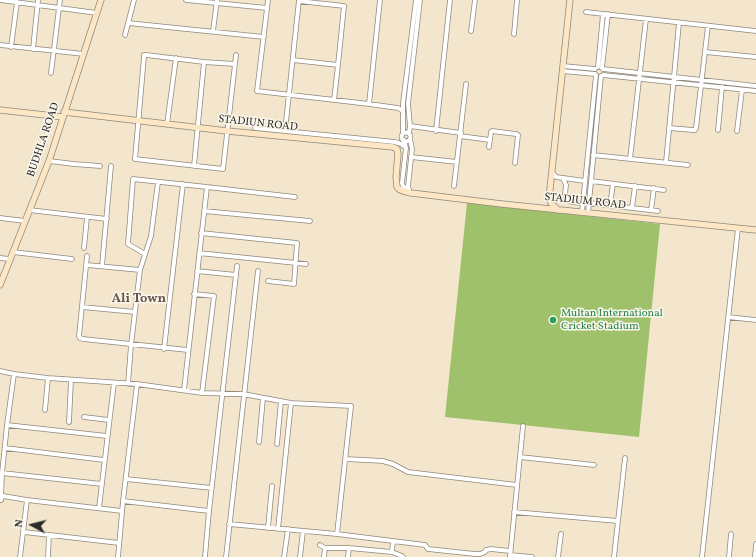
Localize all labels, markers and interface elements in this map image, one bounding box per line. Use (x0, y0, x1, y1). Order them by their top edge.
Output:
street label: BUDHLA ROAD (25, 101, 63, 179)
street label: STADIUN ROAD (218, 113, 298, 135)
street label: STADIUM ROAD (544, 191, 626, 213)
district label: Ali Town (112, 292, 166, 308)
place label: Multan International Cricket Stadium (561, 307, 663, 333)
marker: Multan International Cricket Stadium (548, 315, 558, 325)
north arrow (12, 505, 52, 545)
text: N (12, 519, 28, 528)

